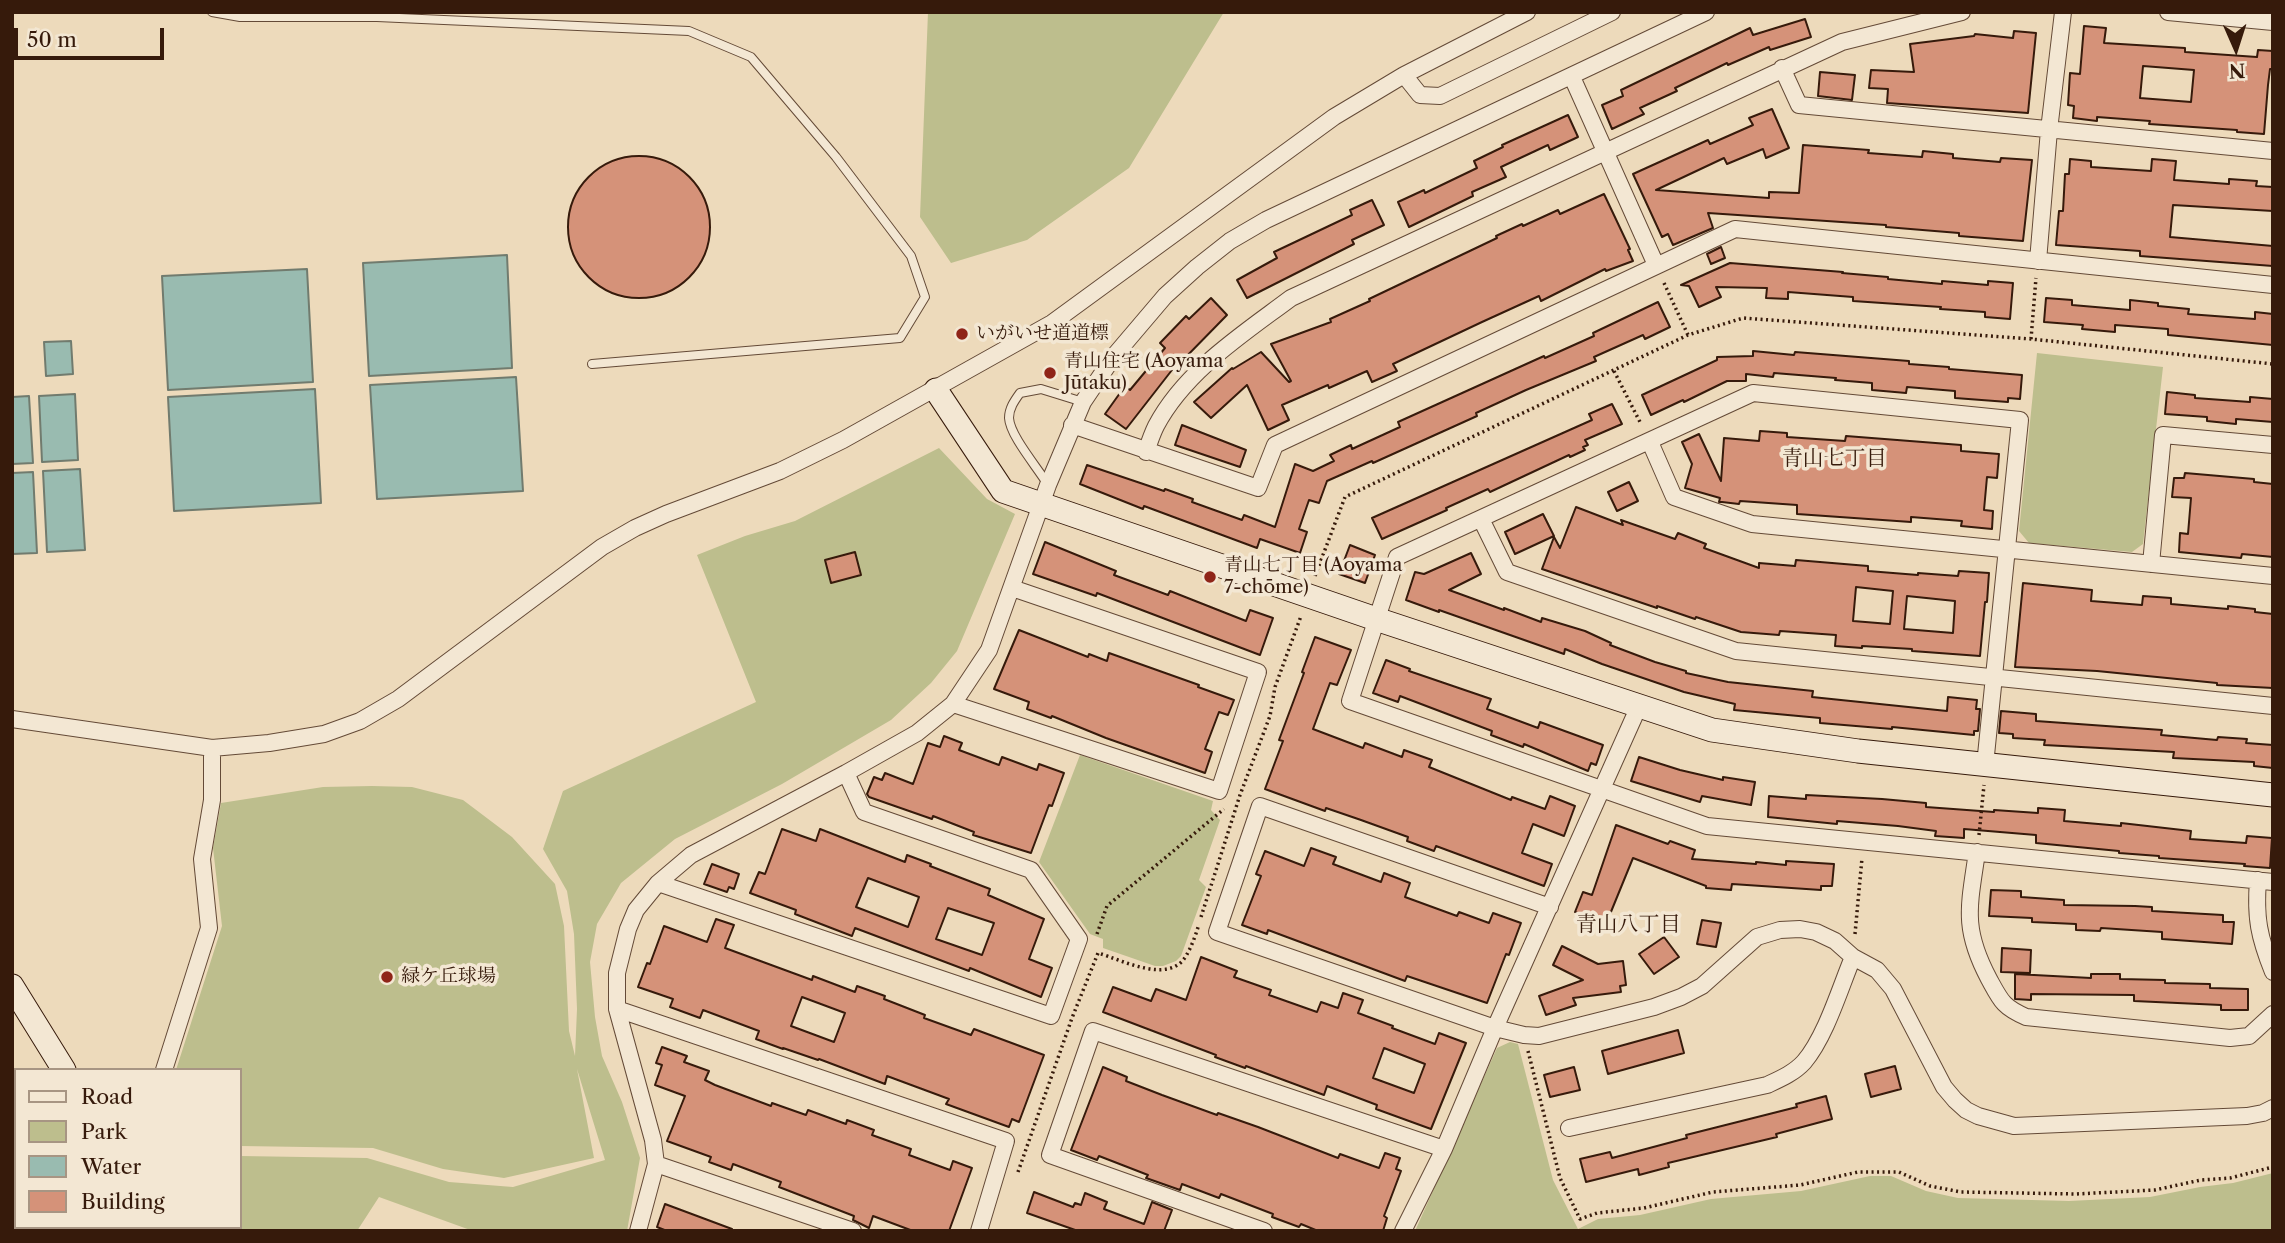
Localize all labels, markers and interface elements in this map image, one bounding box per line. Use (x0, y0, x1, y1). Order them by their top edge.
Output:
scale bar (18, 14, 168, 58)
north arrow (2201, 14, 2271, 84)
text: 50 m (27, 27, 77, 52)
text: N (2228, 59, 2246, 82)
place label: いがいせ道道標 (976, 323, 1109, 345)
marker: いがいせ道道標 (954, 326, 970, 342)
place label: 青山住宅 (Aoyama Jūtaku) (1064, 351, 1223, 395)
marker: 青山住宅 (Aoyama Jūtaku) (1042, 365, 1058, 381)
district label: 青山七丁目 (1782, 446, 1886, 472)
place label: 青山七丁目 (Aoyama 7-chōme) (1224, 555, 1402, 599)
marker: 青山七丁目 (Aoyama 7-chōme) (1202, 569, 1218, 585)
district label: 青山八丁目 (1576, 912, 1680, 938)
place label: 緑ケ丘球場 (401, 966, 496, 988)
marker: 緑ケ丘球場 (379, 969, 395, 985)
legend (14, 1068, 242, 1229)
text: Road (81, 1084, 133, 1109)
text: Park (81, 1119, 127, 1144)
text: Water (81, 1154, 141, 1179)
text: Building (81, 1189, 165, 1214)

